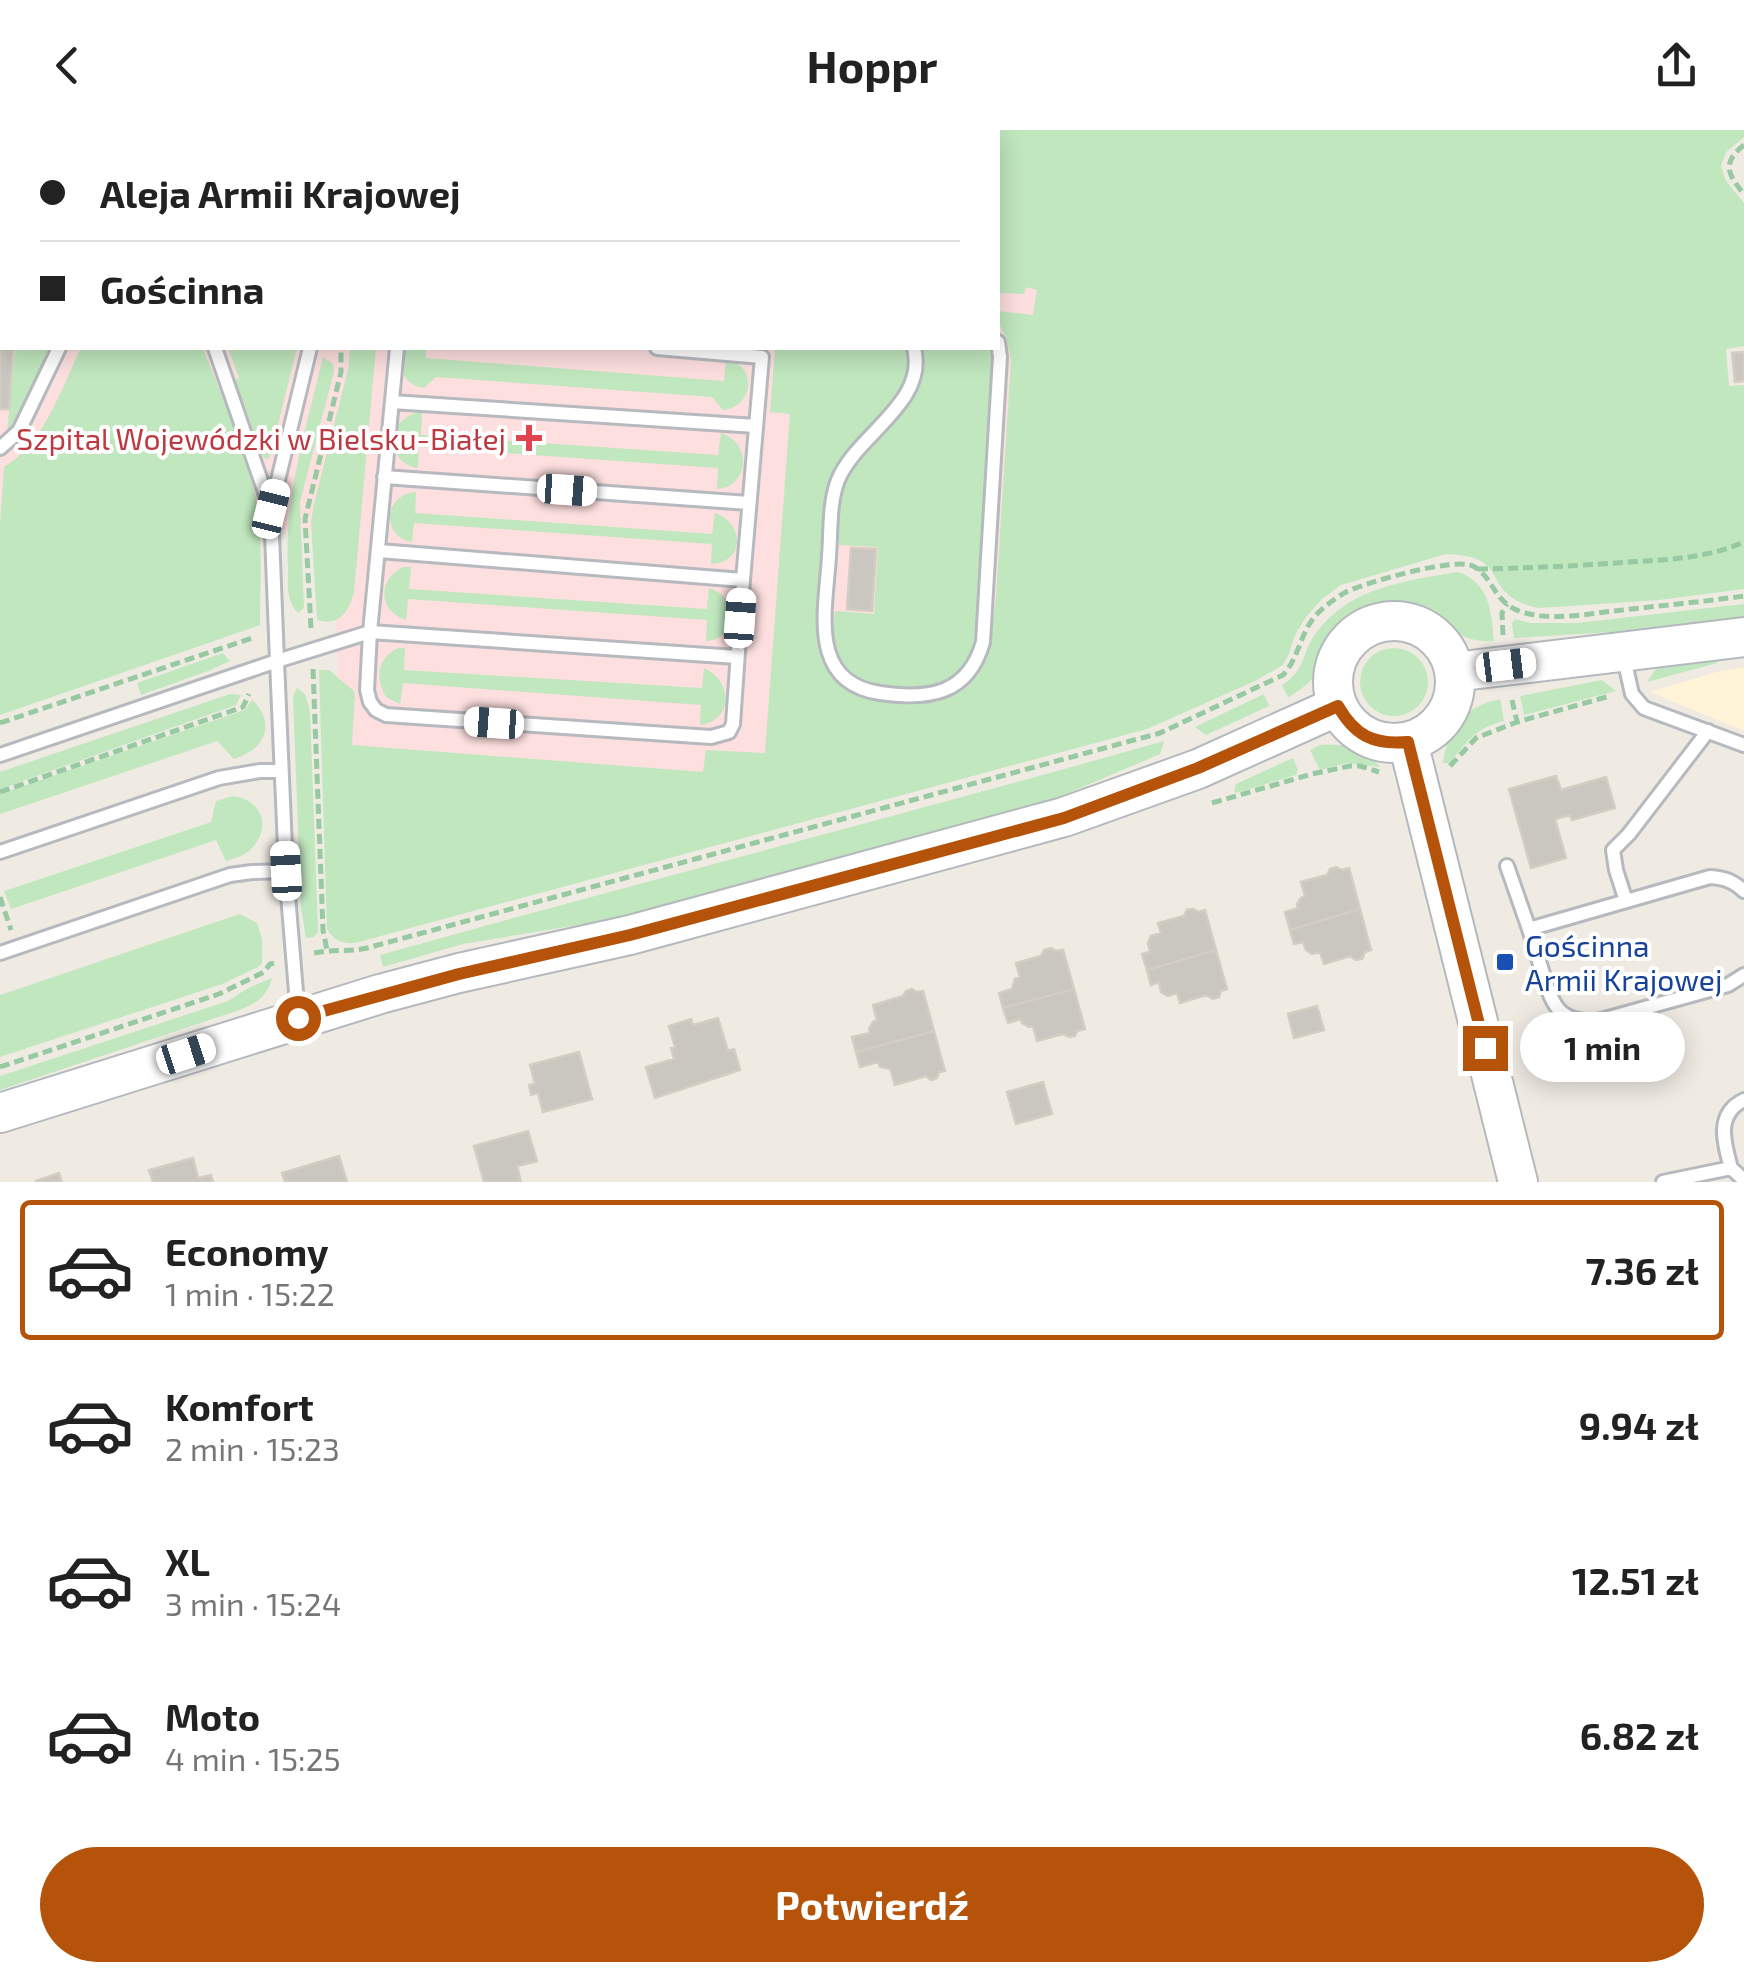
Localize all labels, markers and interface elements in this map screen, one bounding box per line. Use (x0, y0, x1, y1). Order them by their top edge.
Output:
icon: back (40, 38, 95, 93)
text: Hoppr (807, 38, 937, 92)
icon: share (1649, 38, 1704, 93)
text: Aleja Armii Krajowej (100, 170, 461, 216)
text: Gościnna (100, 266, 264, 312)
place label: Szpital Wojewódzki w Bielsku-Białej (16, 420, 506, 456)
marker: Szpital Wojewódzki w Bielsku-Białej (516, 425, 542, 451)
car (536, 473, 598, 507)
car (249, 476, 293, 542)
car (723, 587, 757, 649)
car (1474, 646, 1538, 684)
car (463, 706, 525, 740)
car (269, 840, 303, 902)
place label: Gościnna Armii Krajowej (1525, 927, 1722, 997)
marker: Gościnna Armii Krajowej (1494, 951, 1516, 973)
route start (276, 996, 321, 1041)
callout: 1 min (1520, 1013, 1685, 1083)
route end (1463, 1026, 1508, 1071)
text: 1 min (1564, 1028, 1641, 1066)
car (153, 1030, 219, 1078)
icon: car (45, 1225, 135, 1315)
text: Economy (165, 1228, 329, 1274)
text: 7.36 zł (1585, 1247, 1699, 1293)
text: 1 min · 15:22 (165, 1274, 335, 1312)
icon: car (45, 1380, 135, 1470)
text: Komfort (165, 1383, 314, 1429)
text: 9.94 zł (1579, 1402, 1699, 1448)
text: 2 min · 15:23 (165, 1429, 340, 1467)
icon: car (45, 1535, 135, 1625)
text: XL (165, 1538, 210, 1584)
text: 12.51 zł (1572, 1557, 1699, 1603)
text: 3 min · 15:24 (165, 1584, 341, 1622)
icon: car (45, 1690, 135, 1780)
text: Moto (165, 1693, 260, 1739)
text: 6.82 zł (1580, 1712, 1699, 1758)
text: 4 min · 15:25 (165, 1739, 341, 1777)
button: Potwierdź (40, 1847, 1704, 1962)

